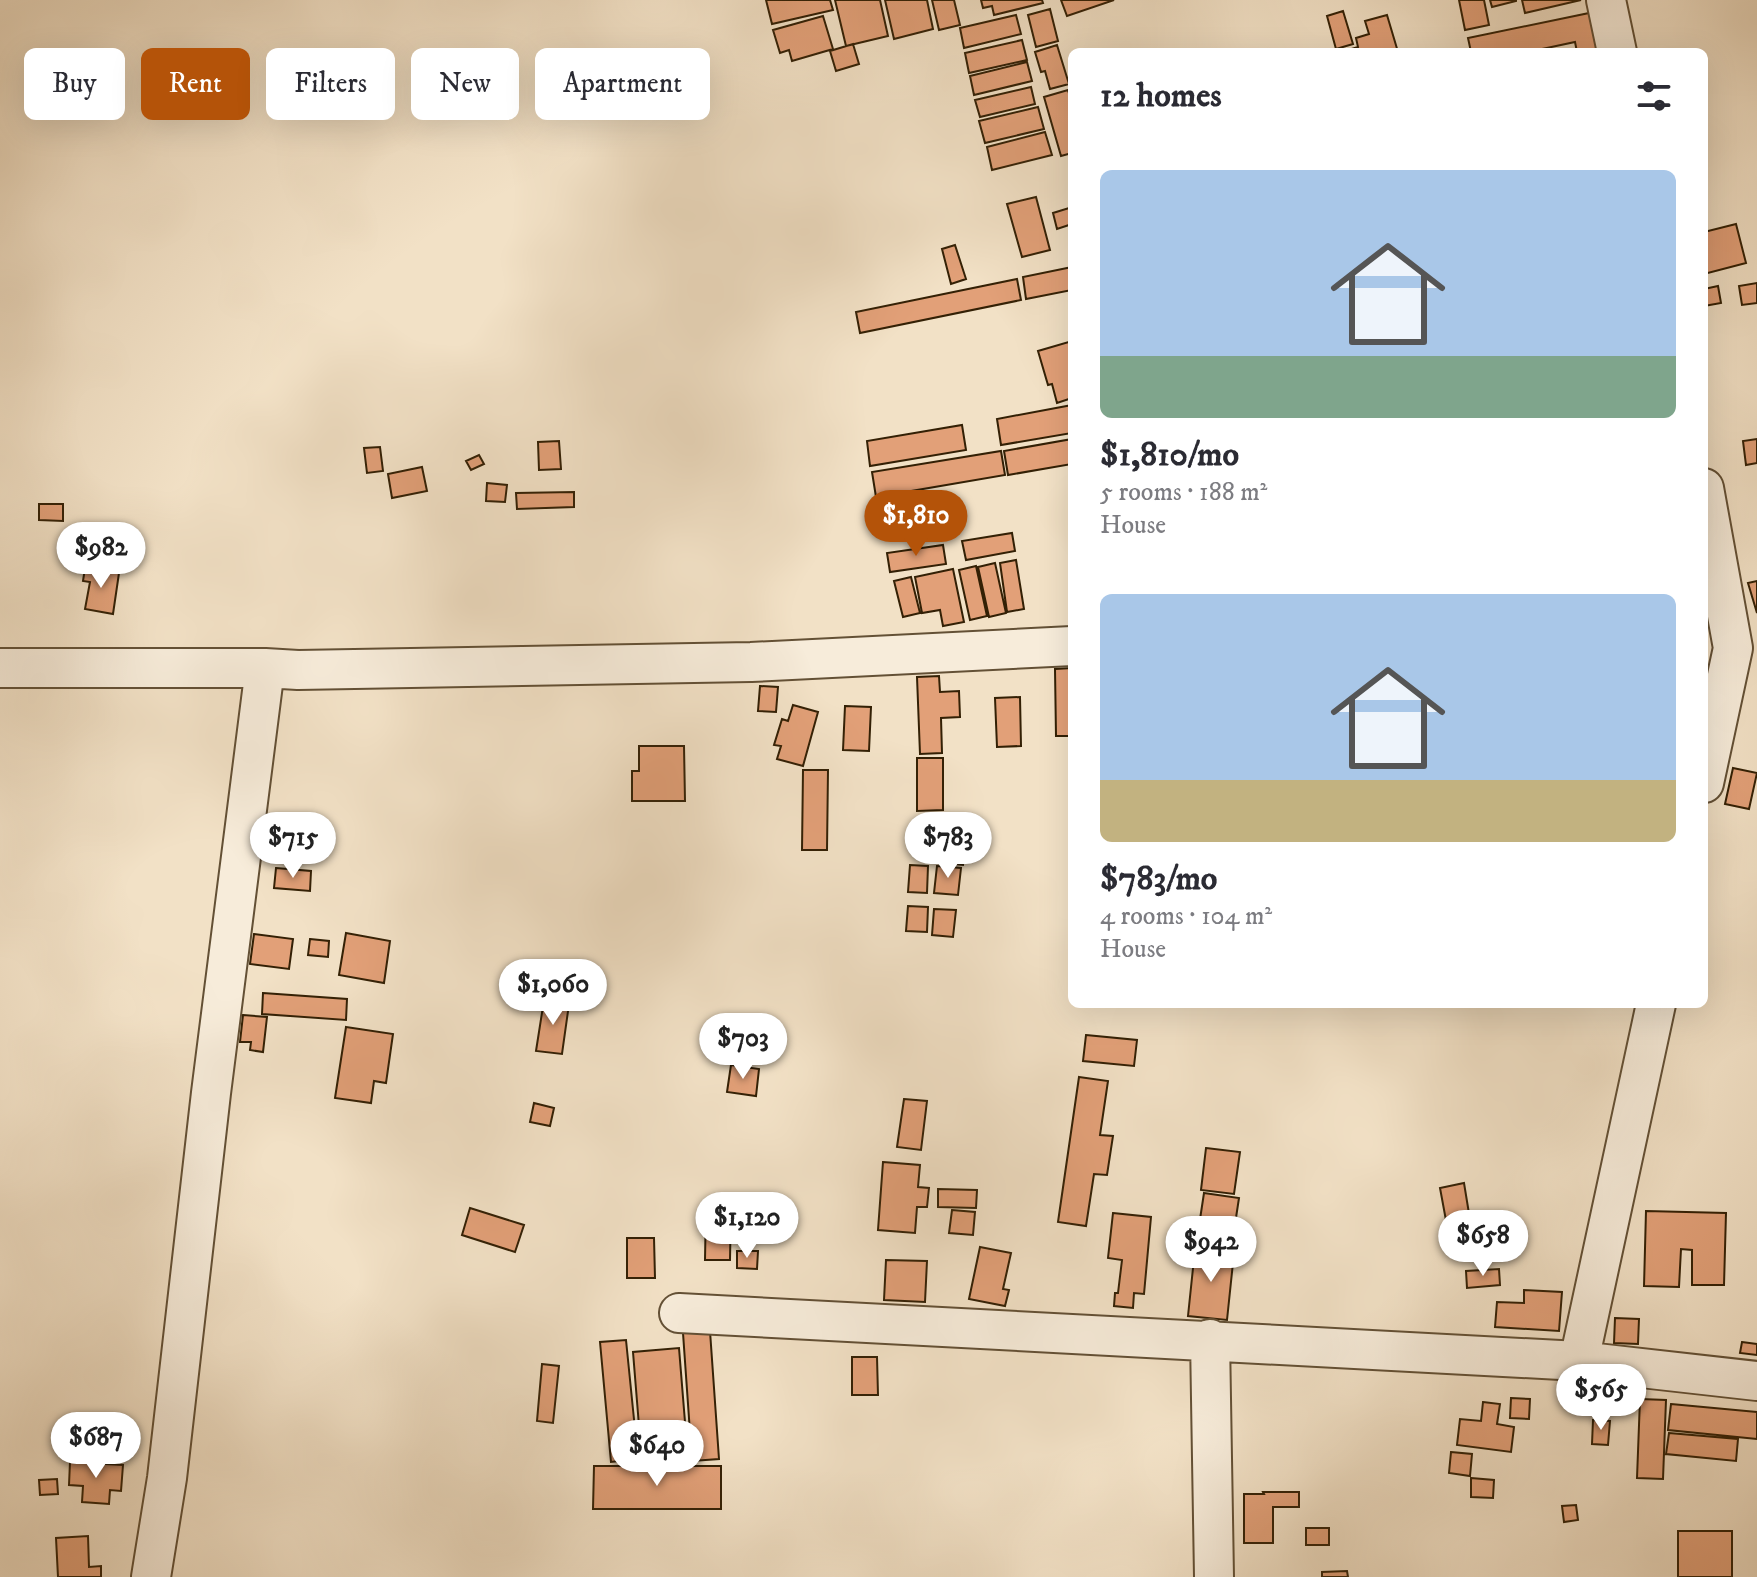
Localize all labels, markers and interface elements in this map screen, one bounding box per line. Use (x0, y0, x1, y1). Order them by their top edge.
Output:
chip: Buy (24, 48, 125, 120)
chip: Rent (141, 48, 250, 120)
chip: Filters (266, 48, 395, 120)
chip: New (411, 48, 519, 120)
chip: Apartment (535, 48, 710, 120)
icon: filters (1632, 74, 1676, 118)
text: 12 homes (1100, 75, 1222, 117)
icon: home (1316, 222, 1460, 366)
text: $1,810/mo (1100, 434, 1239, 476)
text: 5 rooms · 188 m² (1100, 476, 1267, 509)
pin: $1,810 (851, 490, 981, 558)
text: $1,810 (882, 499, 950, 532)
text: House (1100, 509, 1166, 542)
pin: $982 (54, 522, 148, 590)
text: $982 (75, 531, 127, 564)
icon: home (1316, 646, 1460, 790)
pin: $715 (246, 812, 340, 880)
pin: $783 (901, 812, 995, 880)
text: $715 (268, 821, 318, 854)
text: $783 (923, 821, 973, 854)
text: $783/mo (1100, 858, 1217, 900)
text: 4 rooms · 104 m² (1100, 900, 1272, 933)
text: House (1100, 933, 1166, 966)
pin: $1,060 (488, 959, 618, 1027)
text: $1,060 (517, 968, 589, 1001)
pin: $703 (696, 1013, 790, 1081)
text: $703 (717, 1022, 769, 1055)
pin: $1,120 (682, 1192, 812, 1260)
text: $1,120 (713, 1201, 781, 1234)
pin: $658 (1436, 1210, 1530, 1278)
pin: $942 (1164, 1216, 1258, 1284)
text: $658 (1456, 1219, 1510, 1252)
text: $942 (1184, 1225, 1238, 1258)
pin: $565 (1554, 1364, 1648, 1432)
text: $565 (1574, 1373, 1628, 1406)
pin: $687 (49, 1412, 143, 1480)
pin: $640 (610, 1420, 704, 1488)
text: $687 (69, 1421, 123, 1454)
text: $640 (629, 1429, 685, 1462)

